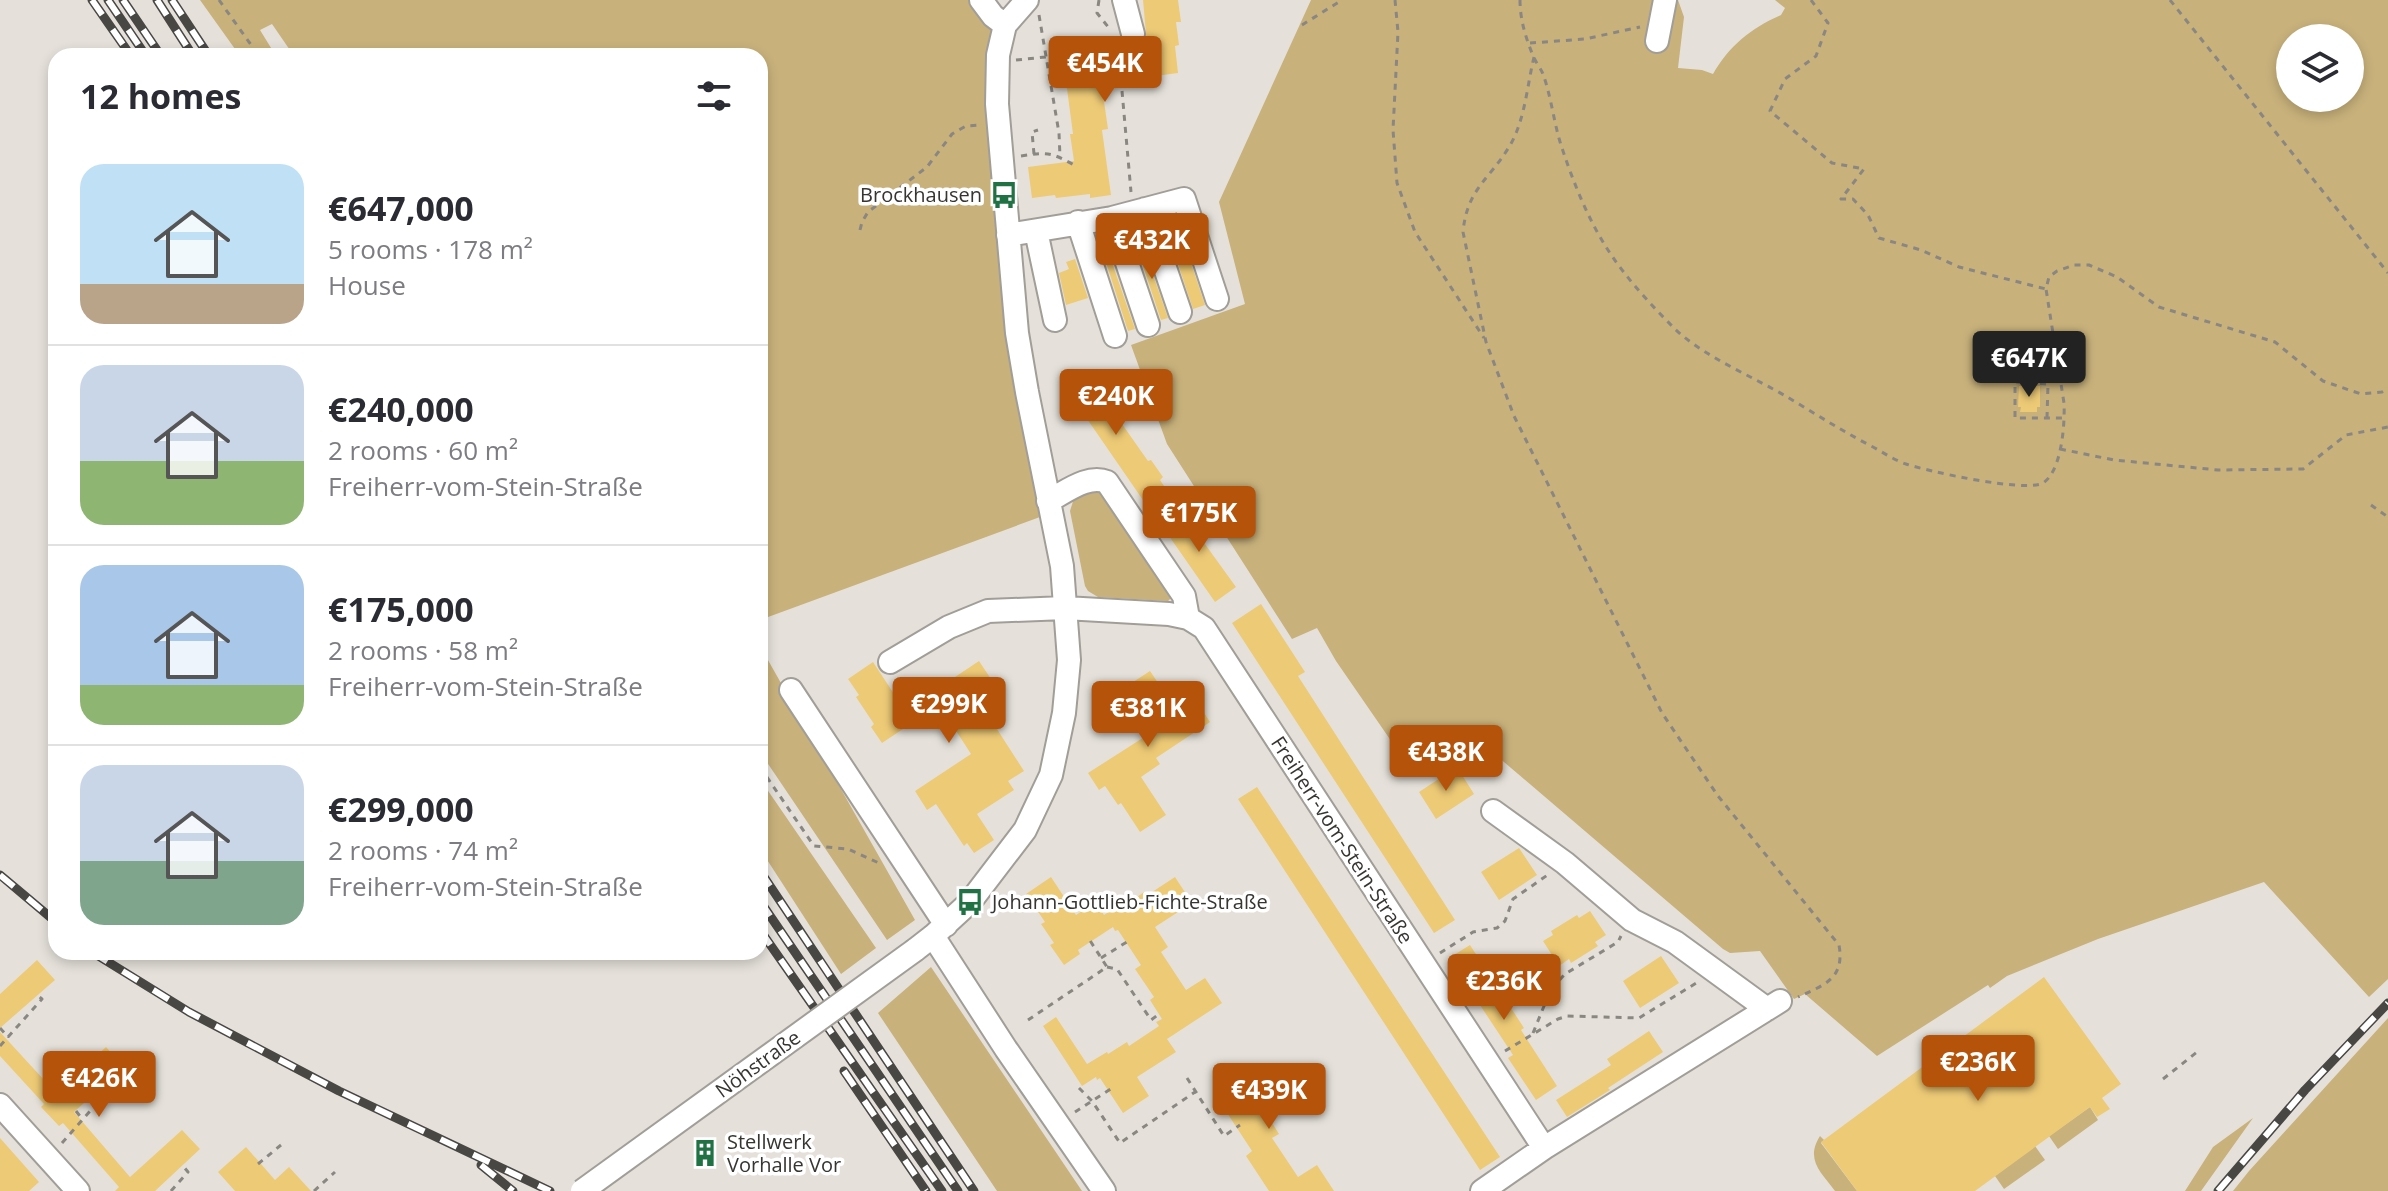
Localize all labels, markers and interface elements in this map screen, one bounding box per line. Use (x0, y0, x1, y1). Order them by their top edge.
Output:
map controls (2276, 24, 2364, 112)
button: layers (2276, 24, 2364, 112)
pin: €454K (1049, 36, 1161, 104)
text: €454K (1067, 44, 1143, 80)
text: 12 homes (80, 73, 241, 119)
icon: filters (692, 74, 736, 118)
bus stop icon: Brockhausen (989, 180, 1019, 210)
place label: Brockhausen (860, 181, 982, 208)
text: €647,000 (328, 185, 474, 231)
icon: home (144, 196, 240, 292)
pin: €432K (1096, 213, 1208, 281)
text: €432K (1114, 221, 1190, 257)
text: 5 rooms · 178 m² (328, 231, 533, 267)
text: House (328, 267, 406, 303)
pin: €647K (1973, 331, 2085, 399)
text: €647K (1991, 339, 2067, 375)
pin: €240K (1060, 369, 1172, 437)
text: €240K (1078, 377, 1154, 413)
text: €240,000 (328, 386, 474, 432)
icon: home (144, 397, 240, 493)
text: 2 rooms · 60 m² (328, 432, 518, 468)
text: Freiherr-vom-Stein-Straße (328, 468, 643, 504)
pin: €175K (1143, 486, 1255, 554)
text: €175K (1161, 494, 1237, 530)
text: €175,000 (328, 586, 474, 632)
icon: home (144, 597, 240, 693)
text: 2 rooms · 58 m² (328, 632, 518, 668)
text: Freiherr-vom-Stein-Straße (328, 668, 643, 704)
pin: €299K (893, 677, 1005, 745)
pin: €381K (1092, 681, 1204, 749)
text: €299K (911, 685, 987, 721)
text: €381K (1110, 689, 1186, 725)
pin: €438K (1390, 725, 1502, 793)
street label: Freiherr-vom-Stein-Straße (1265, 731, 1420, 949)
text: €438K (1408, 733, 1484, 769)
text: €299,000 (328, 786, 474, 832)
icon: home (144, 797, 240, 893)
text: 2 rooms · 74 m² (328, 832, 518, 868)
text: Freiherr-vom-Stein-Straße (328, 868, 643, 904)
bus stop icon: Johann-Gottlieb-Fichte-Straße (955, 887, 985, 917)
place label: Johann-Gottlieb-Fichte-Straße (990, 888, 1268, 915)
pin: €236K (1448, 954, 1560, 1022)
text: €236K (1466, 962, 1542, 998)
street label: Nöhstraße (710, 1024, 806, 1104)
pin: €236K (1922, 1035, 2034, 1103)
text: €236K (1940, 1043, 2016, 1079)
pin: €426K (43, 1051, 155, 1119)
text: €426K (61, 1059, 137, 1095)
pin: €439K (1213, 1063, 1325, 1131)
text: €439K (1231, 1071, 1307, 1107)
place label: Stellwerk Vorhalle Vor (727, 1128, 841, 1178)
building icon: Stellwerk Vorhalle Vor (690, 1138, 720, 1168)

